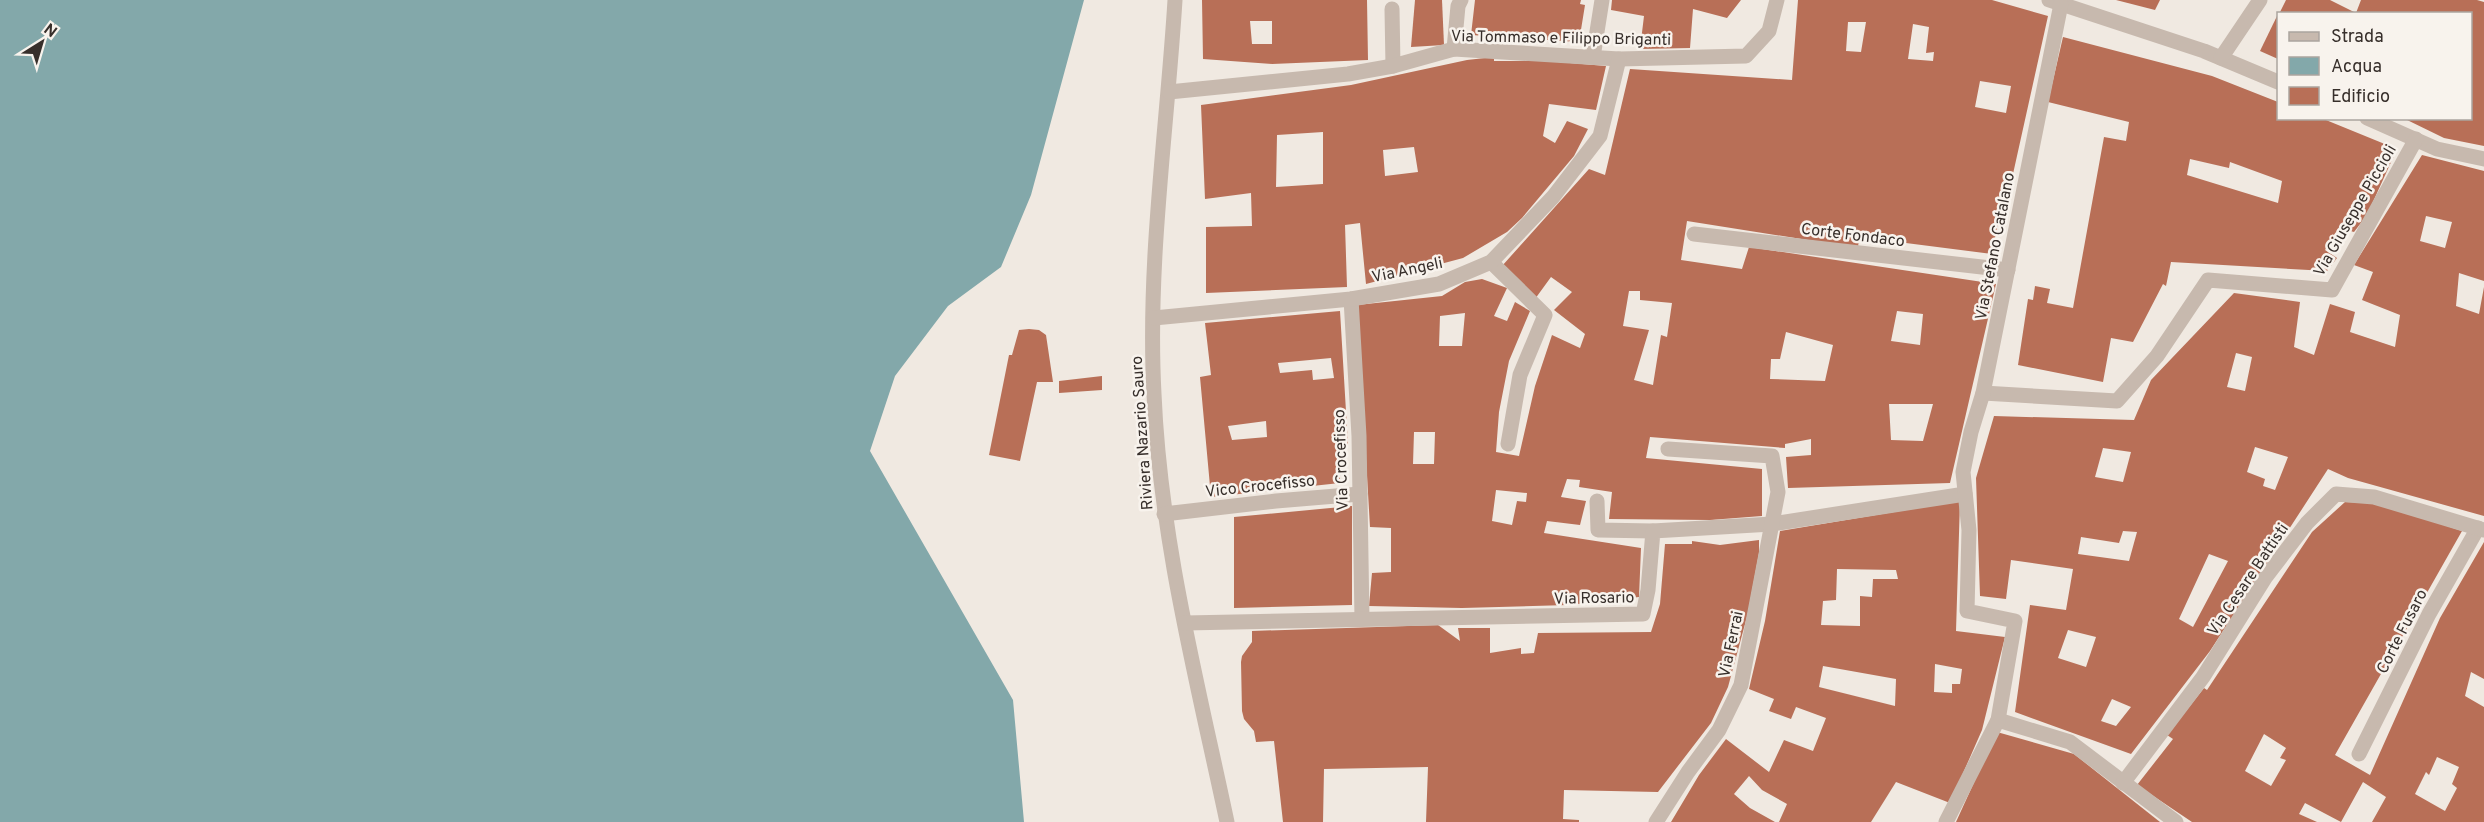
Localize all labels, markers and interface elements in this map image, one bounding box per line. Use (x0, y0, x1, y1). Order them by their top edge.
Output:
north arrow (12, 12, 72, 72)
legend (2277, 12, 2472, 120)
text: N (39, 20, 60, 43)
text: Strada (2331, 26, 2384, 49)
street label: Via Tommaso e Filippo Briganti (1451, 27, 1671, 51)
text: Acqua (2331, 56, 2382, 79)
text: Edificio (2331, 86, 2390, 109)
street label: Via Giuseppe Piccioli (2310, 141, 2402, 281)
street label: Via Stefano Catalano (1972, 171, 2020, 322)
street label: Corte Fondaco (1800, 220, 1906, 252)
street label: Via Angeli (1370, 254, 1445, 288)
street label: Riviera Nazario Sauro (1128, 355, 1158, 511)
street label: Via Crocefisso (1330, 409, 1354, 511)
street label: Vico Crocefisso (1204, 471, 1316, 503)
street label: Via Cesare Battisti (2204, 520, 2294, 640)
street label: Corte Fusaro (2373, 586, 2433, 678)
street label: Via Rosario (1553, 588, 1635, 610)
street label: Via Ferrai (1715, 609, 1749, 680)

